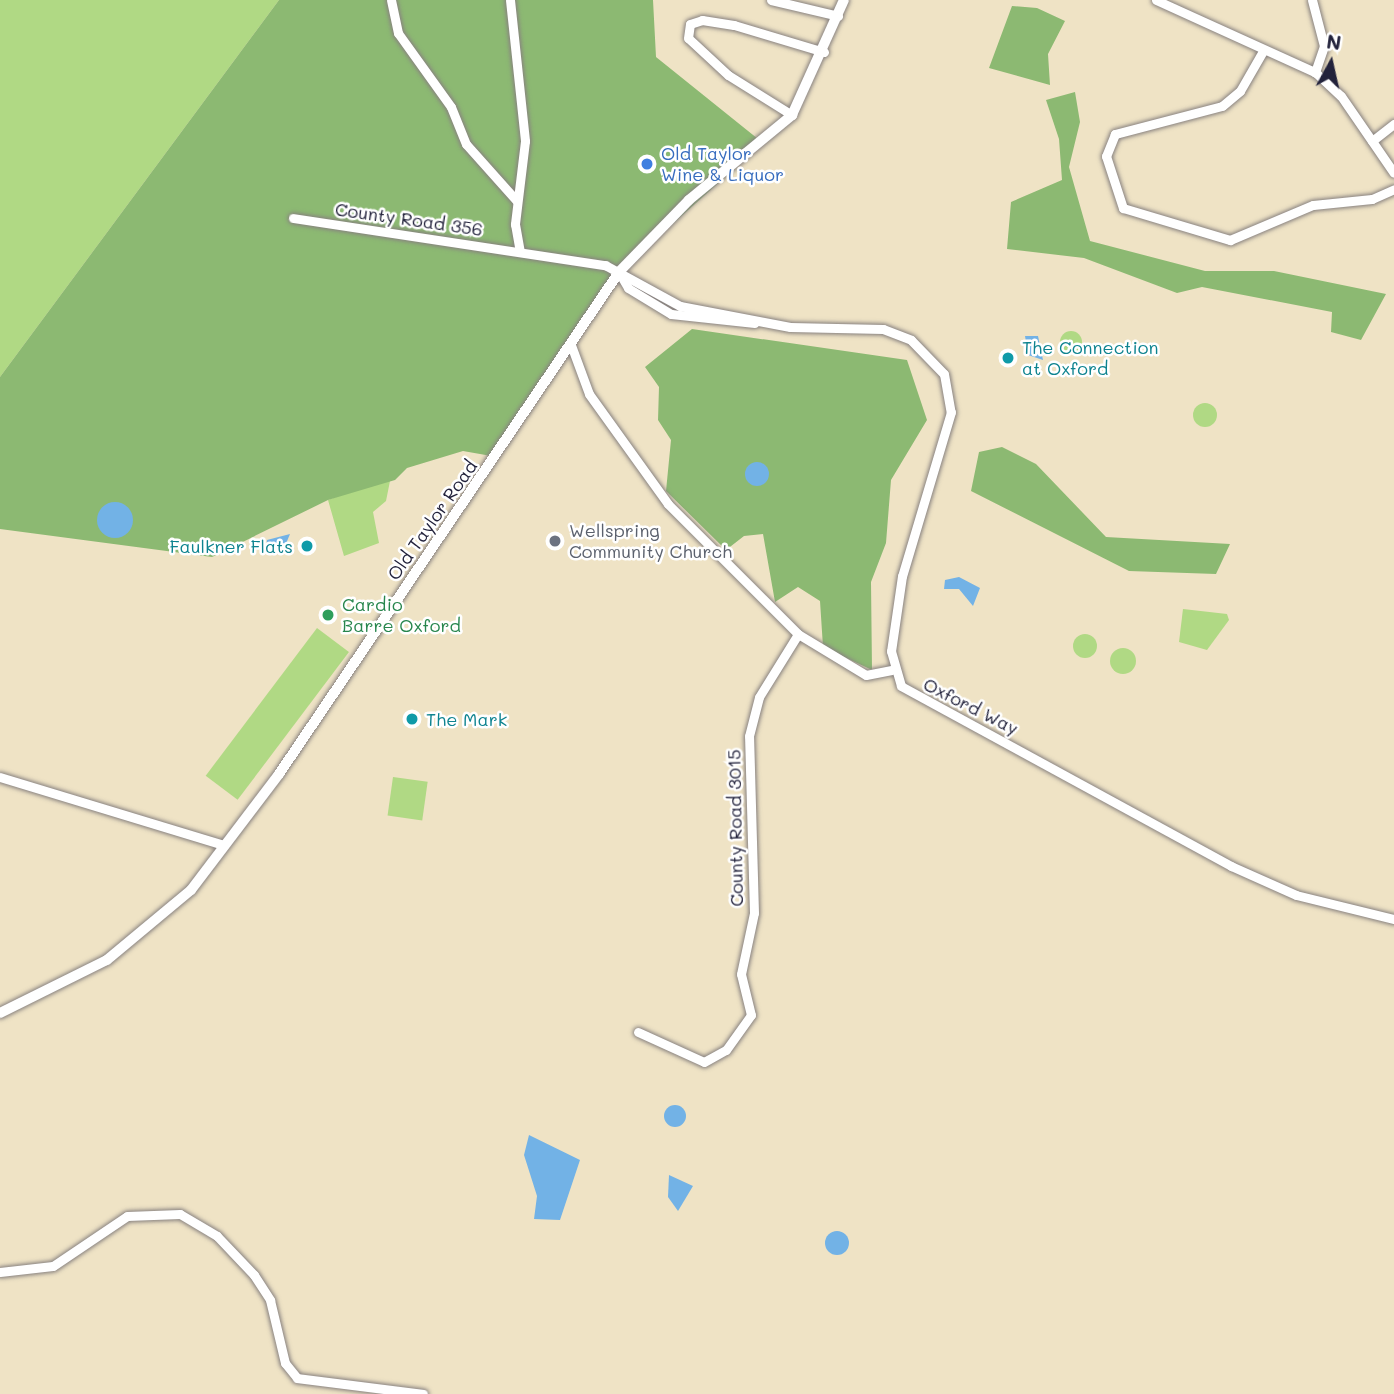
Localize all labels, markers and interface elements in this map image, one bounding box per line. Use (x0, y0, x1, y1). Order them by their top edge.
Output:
north arrow (1296, 28, 1366, 98)
text: N (1325, 28, 1343, 55)
place label: Old Taylor Wine & Liquor (661, 143, 784, 186)
marker: Old Taylor Wine & Liquor (639, 156, 655, 172)
street label: County Road 356 (334, 198, 484, 240)
place label: The Connection at Oxford (1022, 337, 1158, 380)
marker: The Connection at Oxford (1000, 350, 1016, 366)
street label: Old Taylor Road (383, 456, 481, 584)
place label: Wellspring Community Church (569, 520, 732, 562)
marker: Wellspring Community Church (547, 533, 563, 549)
place label: Faulkner Flats (169, 535, 293, 557)
marker: Faulkner Flats (299, 538, 315, 554)
place label: Cardio Barre Oxford (342, 594, 461, 636)
marker: Cardio Barre Oxford (320, 607, 336, 623)
street label: Oxford Way (920, 673, 1022, 739)
place label: The Mark (426, 708, 507, 730)
marker: The Mark (404, 711, 420, 727)
street label: County Road 3015 (723, 749, 747, 907)

